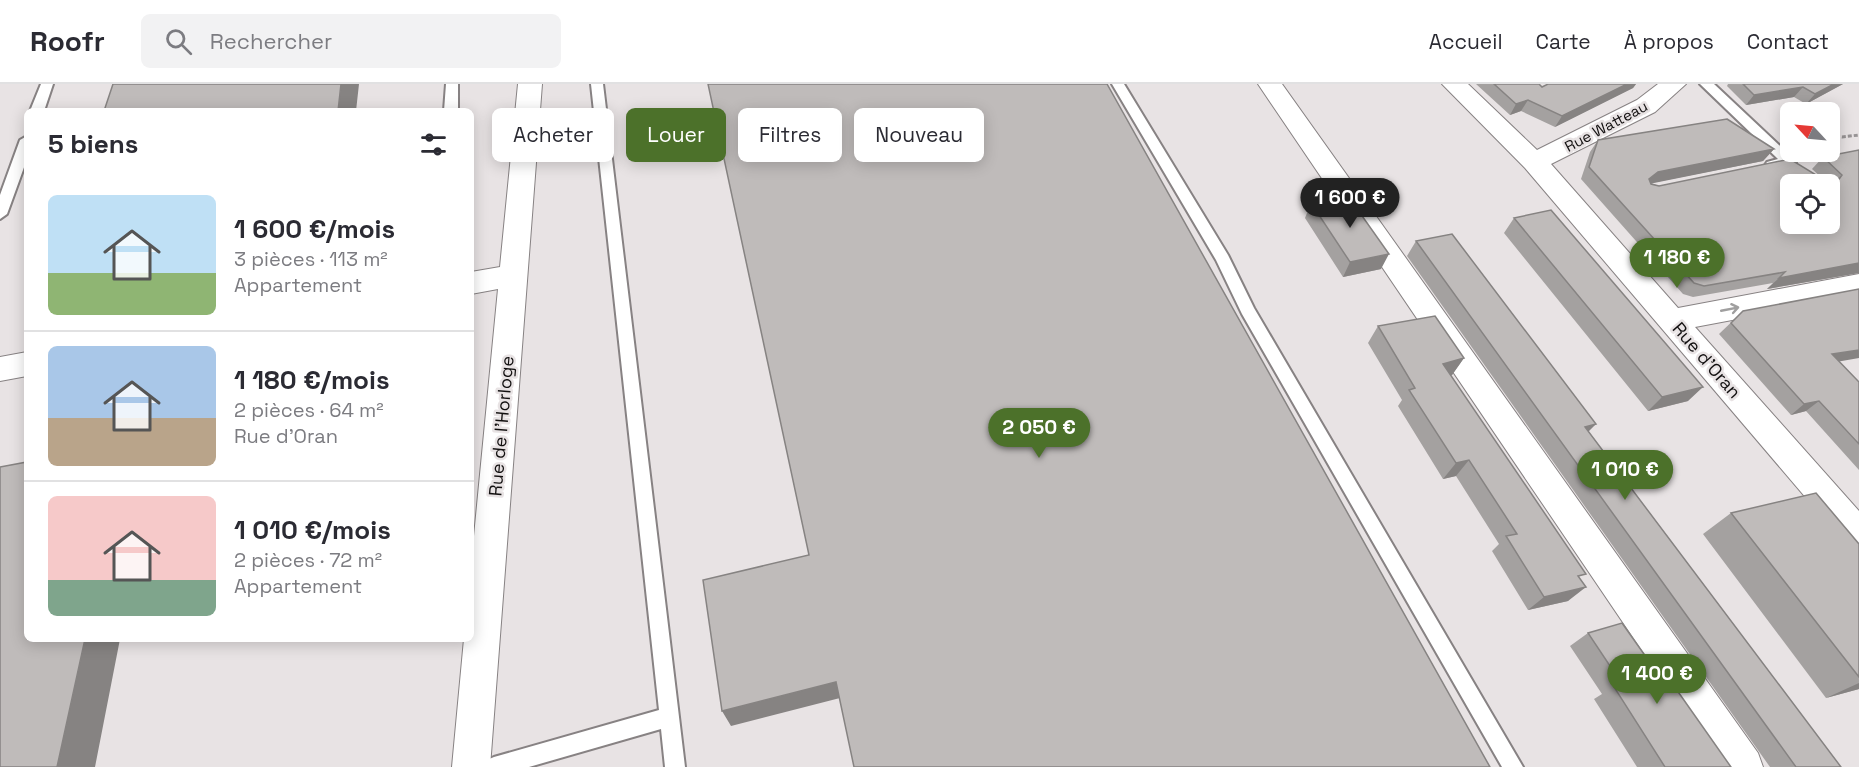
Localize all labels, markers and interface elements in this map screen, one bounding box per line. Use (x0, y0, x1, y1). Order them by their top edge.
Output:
search box (141, 14, 561, 68)
text: Roofr (30, 23, 105, 59)
icon: search (162, 25, 195, 58)
text: Rechercher (210, 27, 332, 55)
text: Accueil (1429, 28, 1503, 55)
text: Carte (1536, 28, 1591, 55)
text: À propos (1624, 28, 1714, 55)
text: Contact (1747, 28, 1829, 55)
street label: Rue Watteau (1561, 96, 1651, 156)
north arrow (1780, 102, 1840, 162)
map controls (1780, 102, 1840, 234)
chip: Acheter (492, 108, 614, 162)
chip: Louer (626, 108, 726, 162)
chip: Filtres (738, 108, 842, 162)
chip: Nouveau (854, 108, 984, 162)
text: 5 biens (48, 127, 138, 161)
icon: filters (417, 128, 450, 161)
button: locate (1780, 174, 1840, 234)
pin: 1 600 € (1295, 178, 1405, 229)
text: 1 600 € (1314, 184, 1386, 210)
text: 1 600 €/mois (234, 212, 395, 246)
icon: home (96, 219, 168, 291)
pin: 1 180 € (1622, 238, 1732, 289)
text: 1 180 € (1644, 244, 1710, 270)
text: 3 pièces · 113 m² (234, 246, 388, 272)
text: Appartement (234, 272, 362, 298)
one-way arrow (1720, 303, 1740, 314)
street label: Rue d'Oran (1668, 317, 1746, 403)
street label: Rue de l'Horloge (483, 355, 519, 497)
text: 1 180 €/mois (234, 363, 390, 397)
icon: home (96, 370, 168, 442)
text: 2 pièces · 64 m² (234, 397, 384, 423)
pin: 2 050 € (984, 408, 1094, 459)
text: 2 050 € (1002, 414, 1076, 440)
text: Rue d'Oran (234, 423, 338, 449)
pin: 1 010 € (1570, 450, 1680, 501)
text: 1 010 € (1591, 456, 1659, 482)
text: 1 010 €/mois (234, 513, 391, 547)
icon: home (96, 520, 168, 592)
text: 2 pièces · 72 m² (234, 547, 382, 573)
text: Appartement (234, 573, 362, 599)
pin: 1 400 € (1602, 654, 1712, 705)
text: 1 400 € (1621, 660, 1693, 686)

